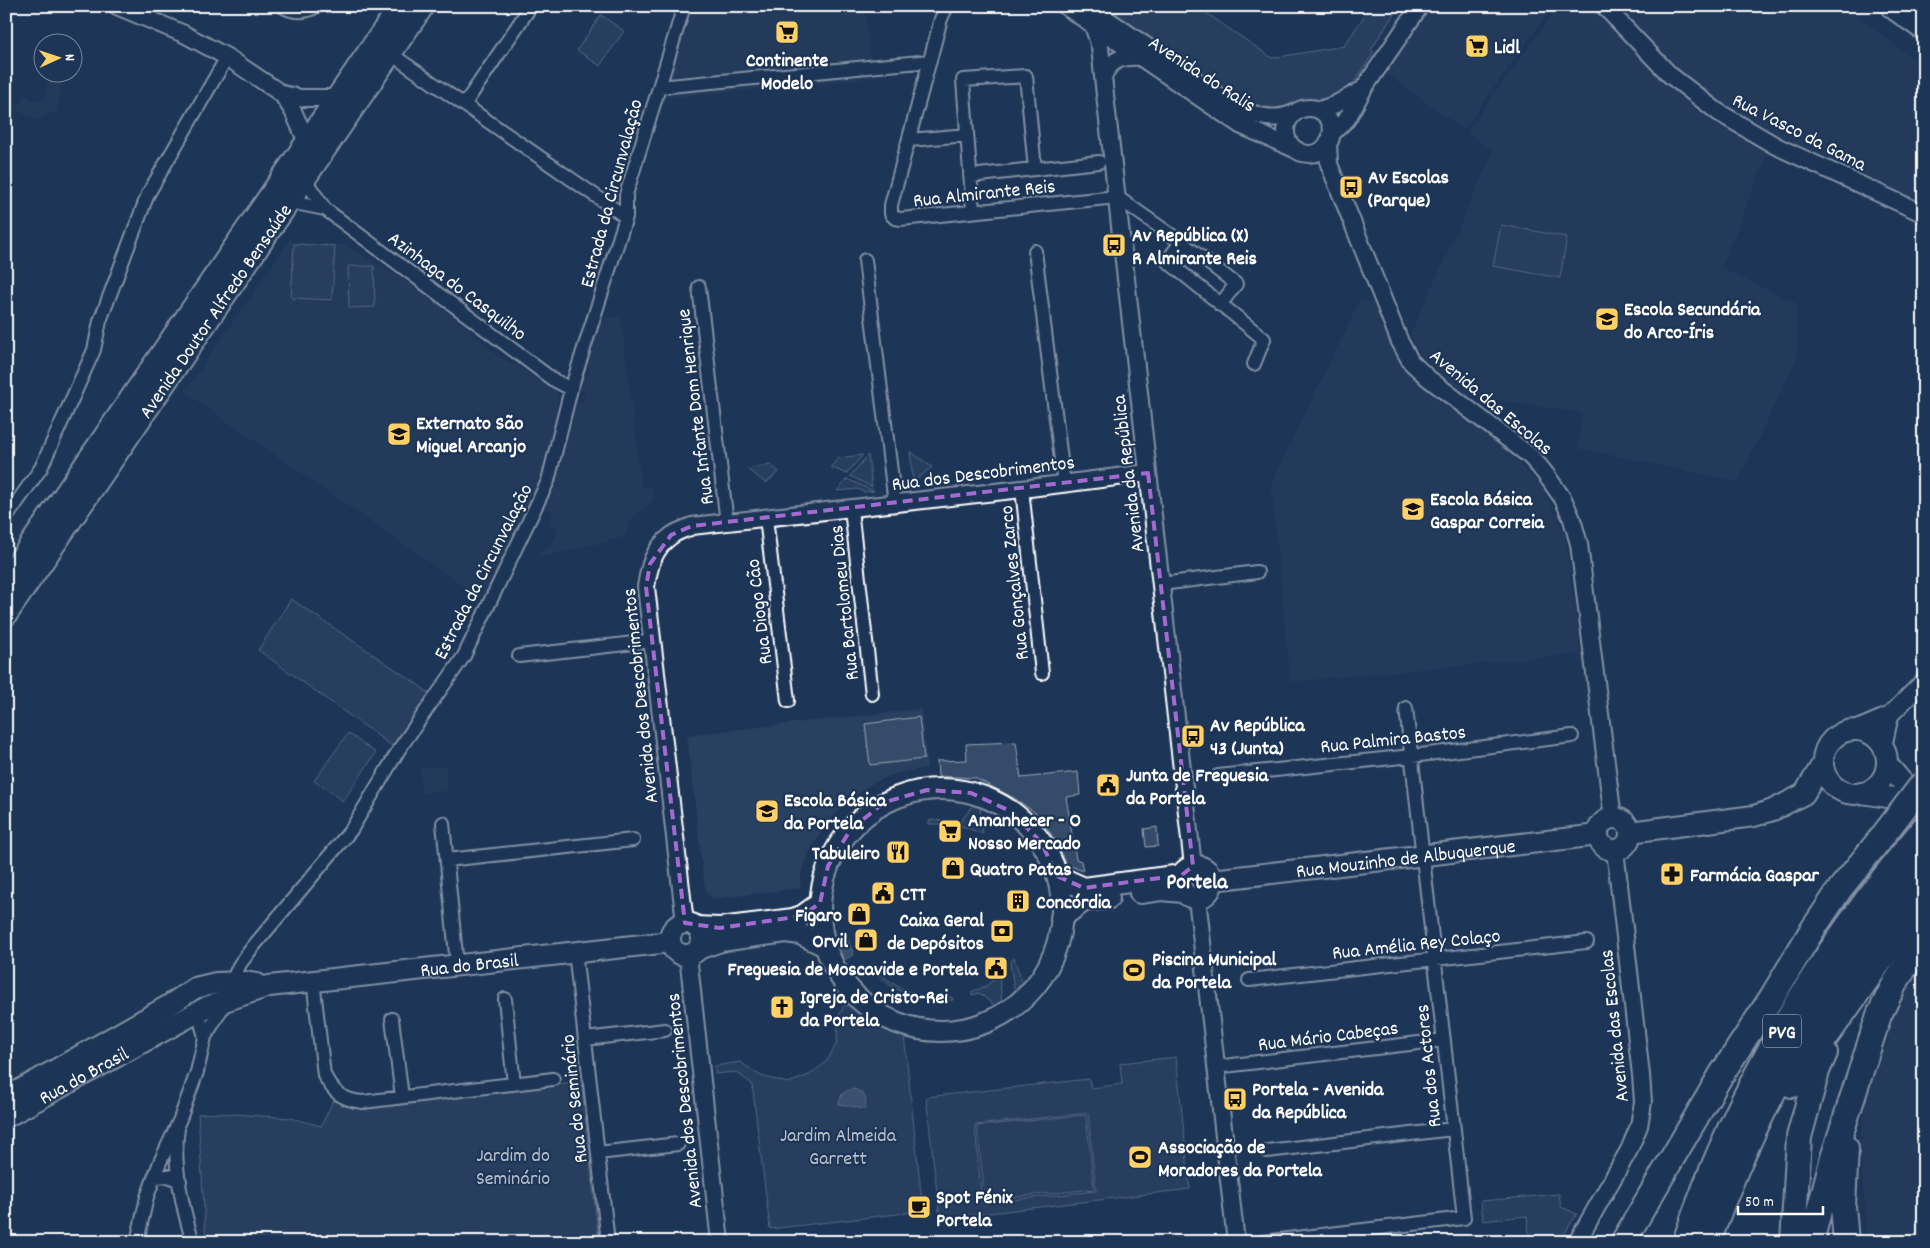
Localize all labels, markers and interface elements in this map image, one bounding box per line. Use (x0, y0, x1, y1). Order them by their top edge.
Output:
supermarket icon: Continente Modelo (774, 19, 800, 45)
street label: Avenida do Ralis (1142, 30, 1261, 121)
north arrow (32, 32, 82, 82)
supermarket icon: Lidl (1464, 33, 1490, 59)
place label: Lidl (1494, 35, 1520, 63)
place label: Continente Modelo (746, 48, 828, 99)
text: N (59, 53, 79, 61)
street label: Rua Vasco da Gama (1727, 88, 1871, 180)
street label: Estrada da Circunvalação (574, 96, 652, 291)
place label: Av Escolas (Parque) (1368, 165, 1449, 216)
street label: Rua Almirante Reis (912, 174, 1057, 216)
bus stop icon: Av Escolas (Parque) (1338, 174, 1364, 200)
street label: Avenida Doutor Alfredo Bensaúde (133, 199, 301, 425)
place label: Av República (X) R Almirante Reis (1132, 223, 1257, 274)
street label: Azinhaga do Casquilho (381, 226, 531, 349)
bus stop icon: Av República (X) R Almirante Reis (1101, 232, 1127, 258)
place label: Escola Secundária do Arco-Íris (1624, 297, 1761, 348)
school or university icon: Escola Secundária do Arco-Íris (1594, 306, 1620, 332)
street label: Rua Infante Dom Henrique (671, 307, 723, 506)
street label: Avenida das Escolas (1422, 343, 1558, 463)
street label: Avenida da República (1106, 393, 1154, 554)
place label: Externato São Miguel Arcanjo (416, 411, 526, 462)
school or university icon: Externato São Miguel Arcanjo (386, 421, 412, 447)
street label: Rua dos Descobrimentos (890, 450, 1077, 500)
street label: Estrada da Circunvalação (428, 479, 541, 665)
place label: Escola Básica Gaspar Correia (1430, 487, 1545, 538)
school or university icon: Escola Básica Gaspar Correia (1400, 496, 1426, 522)
street label: Rua Gonçalves Zarco (994, 504, 1038, 661)
street label: Rua Bartolomeu Dias (824, 524, 868, 682)
street label: Rua Diogo Cão (741, 557, 781, 666)
street label: Avenida dos Descobrimentos (617, 587, 667, 805)
place label: Av República 43 (Junta) (1210, 713, 1305, 764)
street label: Rua Palmira Bastos (1319, 719, 1468, 763)
bus stop icon: Av República 43 (Junta) (1180, 723, 1206, 749)
place label: Junta de Freguesia da Portela (1126, 763, 1269, 814)
public building icon: Junta de Freguesia da Portela (1095, 772, 1121, 798)
place label: Escola Básica da Portela (784, 788, 887, 839)
school or university icon: Escola Básica da Portela (754, 798, 780, 824)
place label: Amanhecer - O Nosso Mercado (968, 808, 1081, 859)
supermarket icon: Amanhecer - O Nosso Mercado (937, 818, 963, 844)
street label: Rua Mouzinho de Albuquerque (1295, 834, 1517, 887)
restaurant icon: Tabuleiro (885, 839, 911, 865)
place label: Tabuleiro (812, 841, 880, 869)
shop icon: Quatro Patas (940, 855, 966, 881)
place label: Quatro Patas (970, 857, 1072, 885)
pharmacy icon: Farmácia Gaspar (1659, 861, 1685, 887)
place label: Farmácia Gaspar (1690, 863, 1820, 891)
district label: Portela (1166, 868, 1228, 899)
public building icon: CTT (870, 880, 896, 906)
place label: CTT (900, 882, 927, 910)
building icon: Concórdia (1005, 888, 1031, 914)
place label: Concórdia (1036, 890, 1111, 918)
shop icon: Figaro (846, 901, 872, 927)
place label: Figaro (795, 903, 842, 931)
place label: Caixa Geral de Depósitos (887, 908, 984, 959)
bank icon: Caixa Geral de Depósitos (989, 918, 1015, 944)
street label: Rua Amélia Rey Colaço (1331, 923, 1502, 969)
shop icon: Orvil (853, 927, 879, 953)
place label: Orvil (812, 929, 848, 957)
place label: Piscina Municipal da Portela (1152, 947, 1277, 998)
street label: Rua do Brasil (419, 948, 520, 986)
street label: Avenida das Escolas (1594, 948, 1638, 1103)
public building icon: Freguesia de Moscavide e Portela (983, 955, 1009, 981)
place label: Freguesia de Moscavide e Portela (728, 957, 979, 985)
sports icon: Piscina Municipal da Portela (1121, 957, 1147, 983)
place label: Igreja de Cristo-Rei da Portela (800, 985, 948, 1036)
street label: Avenida dos Descobrimentos (661, 992, 711, 1210)
church icon: Igreja de Cristo-Rei da Portela (769, 994, 795, 1020)
street label: Rua dos Actores (1410, 1003, 1450, 1129)
road number: PVG (1763, 1014, 1801, 1048)
street label: Rua Mário Cabeças (1257, 1015, 1400, 1060)
street label: Rua do Seminário (555, 1033, 597, 1164)
street label: Rua do Brasil (35, 1041, 135, 1113)
place label: Portela - Avenida da República (1252, 1077, 1384, 1128)
bus stop icon: Portela - Avenida da República (1222, 1086, 1248, 1112)
park label: Jardim Almeida Garrett (780, 1123, 897, 1174)
place label: Associação de Moradores da Portela (1158, 1135, 1323, 1186)
park label: Jardim do Seminário (476, 1143, 550, 1194)
sports icon: Associação de Moradores da Portela (1127, 1144, 1153, 1170)
scale bar (1738, 1183, 1822, 1215)
place label: Spot Fénix Portela (936, 1185, 1013, 1236)
text: 50 m (1745, 1192, 1774, 1214)
cafe icon: Spot Fénix Portela (906, 1194, 932, 1220)

